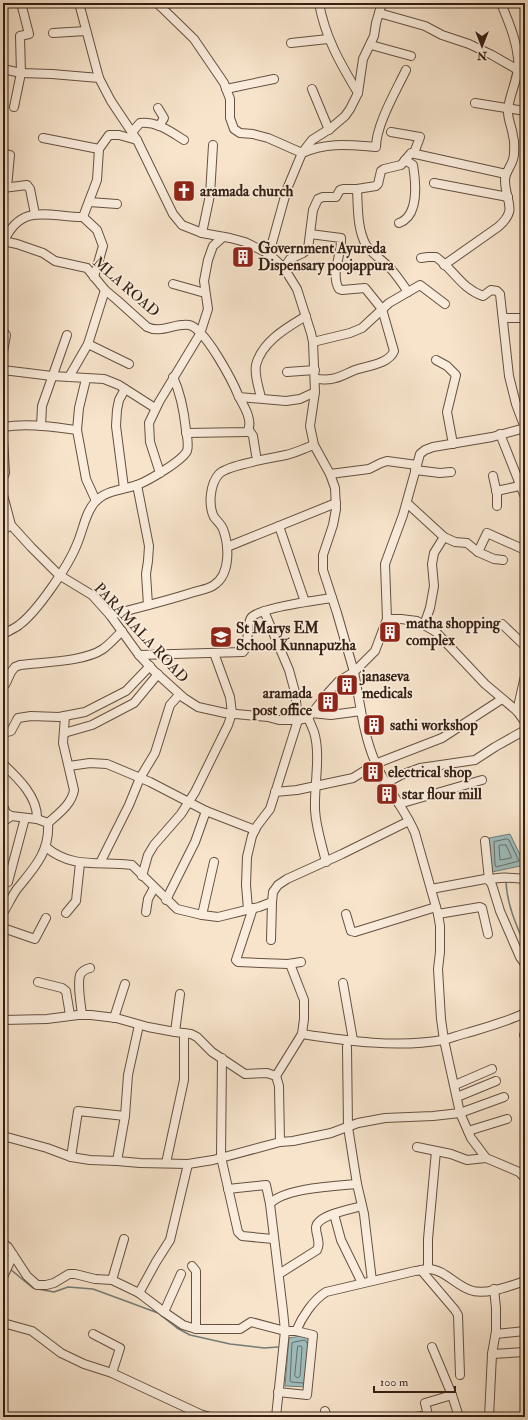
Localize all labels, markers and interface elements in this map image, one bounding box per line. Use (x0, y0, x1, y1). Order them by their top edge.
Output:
north arrow (462, 26, 502, 66)
text: N (476, 49, 488, 62)
church icon: aramada church (171, 178, 197, 204)
place label: aramada church (200, 182, 294, 201)
place label: Government Ayureda Dispensary poojappura (258, 239, 395, 276)
building icon: Government Ayureda Dispensary poojappura (230, 244, 256, 270)
street label: MLA ROAD (89, 253, 163, 321)
street label: PARAMALA ROAD (90, 579, 192, 687)
place label: matha shopping complex (406, 614, 501, 651)
place label: St Marys EM School Kunnapuzha (236, 619, 357, 656)
building icon: matha shopping complex (377, 619, 403, 645)
school or university icon: St Marys EM School Kunnapuzha (208, 624, 234, 650)
place label: janaseva medicals (359, 667, 412, 703)
building icon: janaseva medicals (334, 672, 360, 698)
place label: aramada post office (251, 684, 313, 721)
building icon: aramada post office (315, 689, 341, 715)
building icon: sathi workshop (361, 712, 387, 738)
place label: sathi workshop (390, 716, 478, 736)
building icon: electrical shop (360, 759, 386, 785)
place label: electrical shop (388, 763, 472, 783)
building icon: star flour mill (374, 781, 400, 807)
place label: star flour mill (402, 785, 482, 804)
scale bar (374, 1368, 455, 1394)
text: 100 m (380, 1375, 409, 1390)

